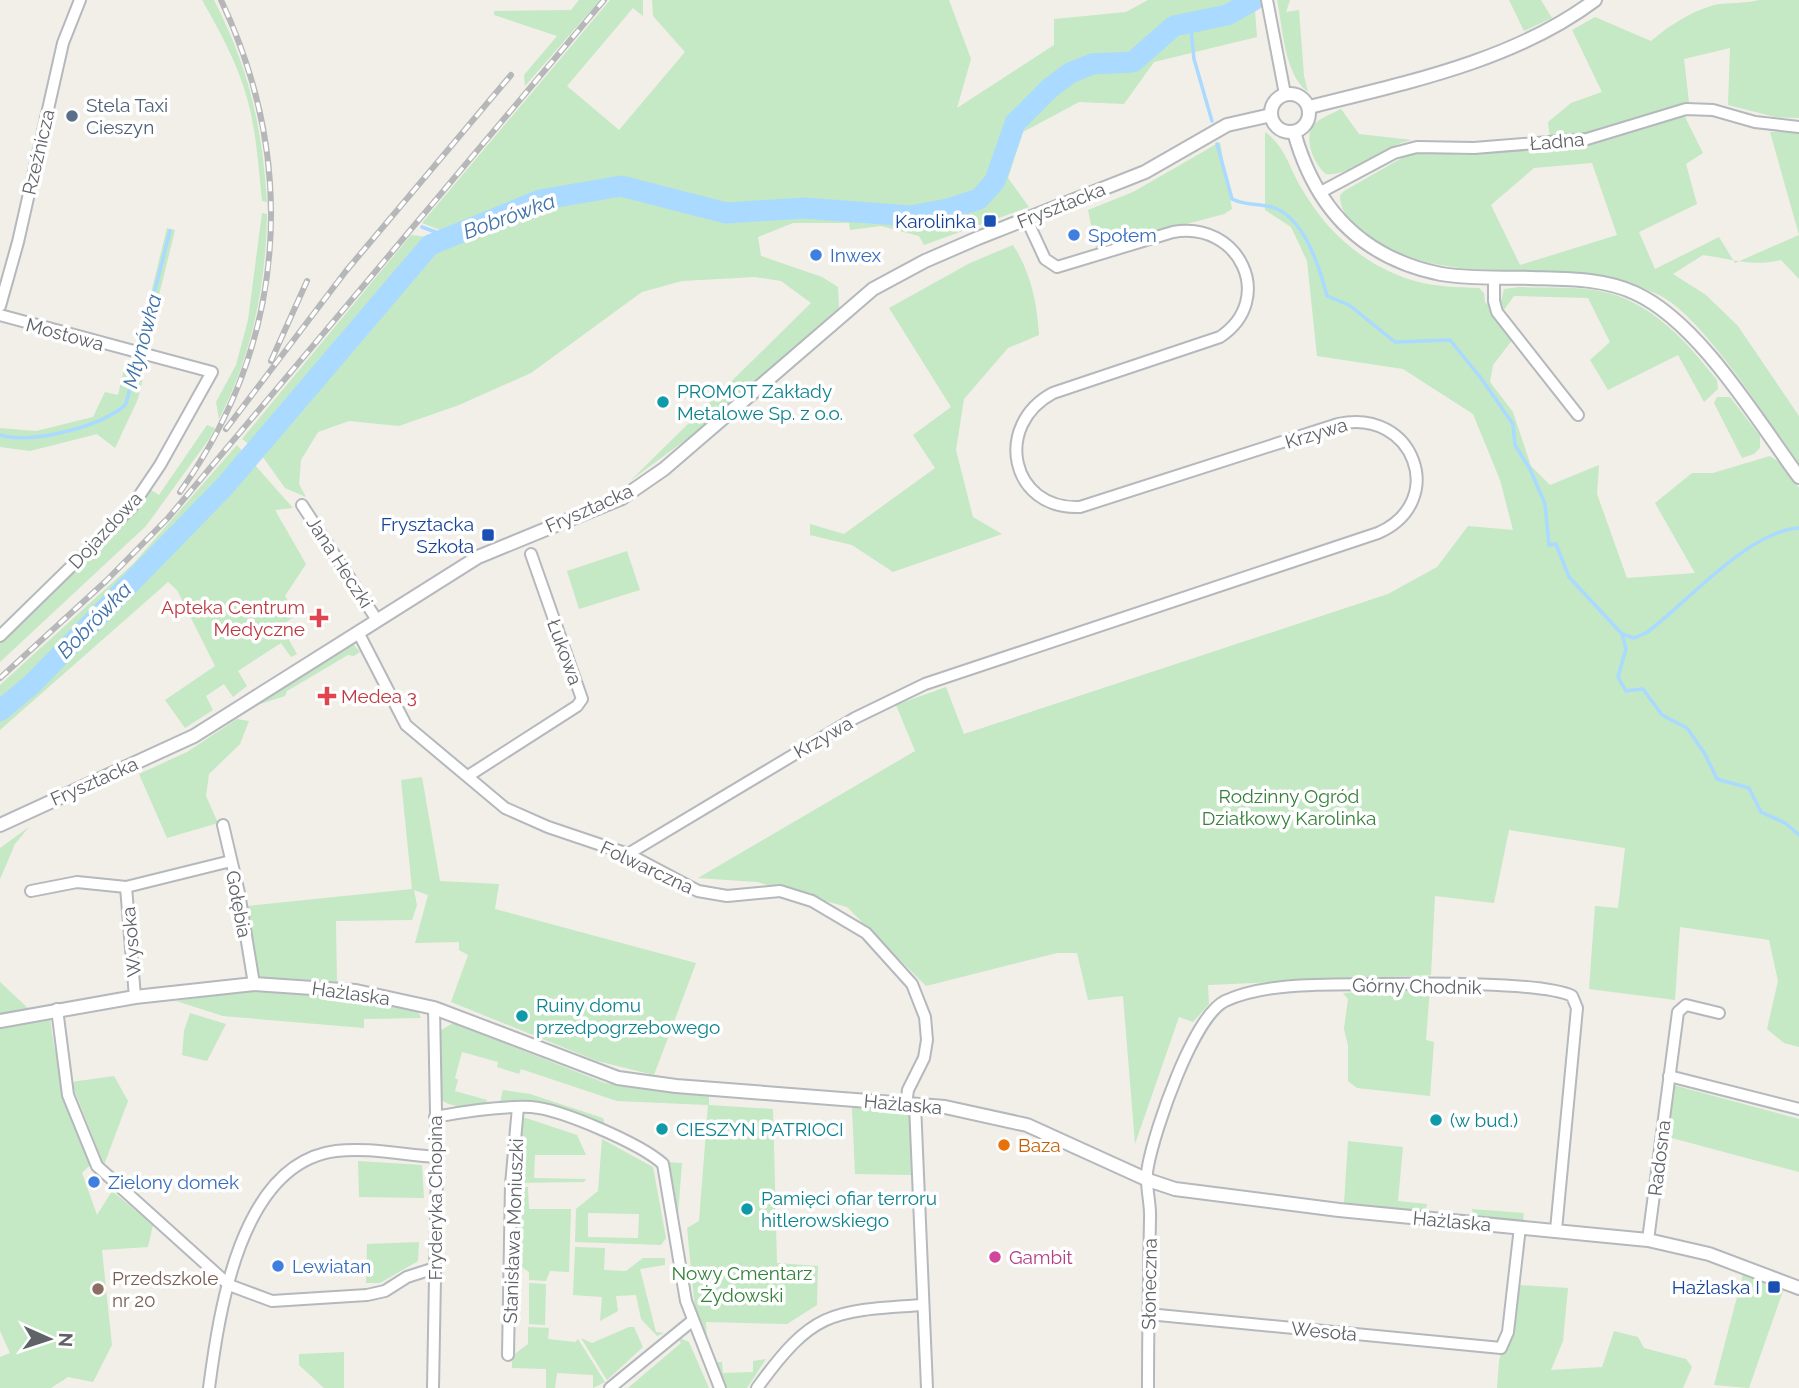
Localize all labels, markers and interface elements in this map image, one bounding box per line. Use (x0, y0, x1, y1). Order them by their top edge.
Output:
place label: Stela Taxi Cieszyn (86, 94, 168, 138)
street label: Rzeźnicza (17, 107, 59, 197)
marker: Stela Taxi Cieszyn (64, 108, 80, 124)
street label: Ładna (1529, 128, 1585, 154)
street label: Frysztacka (1014, 177, 1108, 233)
water label: Bobrówka (460, 188, 558, 244)
place label: Karolinka (895, 210, 976, 232)
marker: Karolinka (982, 213, 998, 229)
place label: Społem (1088, 224, 1157, 246)
marker: Społem (1066, 227, 1082, 243)
place label: Inwex (830, 244, 881, 266)
marker: Inwex (808, 247, 824, 263)
water label: Młynówka (117, 291, 167, 391)
street label: Mostowa (24, 313, 106, 355)
place label: PROMOT Zakłady Metalowe Sp. z o.o. (677, 380, 843, 424)
marker: PROMOT Zakłady Metalowe Sp. z o.o. (655, 394, 671, 410)
street label: Krzywa (1282, 413, 1350, 453)
street label: Frysztacka (542, 479, 636, 537)
street label: Dojazdowa (64, 487, 146, 573)
street label: Jana Heczki (302, 512, 378, 612)
place label: Frysztacka Szkoła (381, 513, 474, 557)
marker: Frysztacka Szkoła (480, 527, 496, 543)
water label: Bobrówka (52, 577, 136, 663)
place label: Apteka Centrum Medyczne (161, 596, 305, 640)
marker: Apteka Centrum Medyczne (311, 610, 327, 626)
street label: Łukowa (543, 616, 587, 688)
place label: Medea 3 (341, 685, 417, 707)
marker: Medea 3 (319, 688, 335, 704)
street label: Krzywa (790, 711, 856, 763)
street label: Frysztacka (47, 752, 141, 810)
park label: Rodzinny Ogród Działkowy Karolinka (1202, 785, 1376, 829)
street label: Folwarczna (597, 836, 697, 898)
street label: Gołębia (222, 869, 256, 939)
street label: Wysoka (117, 906, 145, 978)
street label: Górny Chodnik (1352, 974, 1482, 998)
street label: Hażlaska (310, 977, 392, 1009)
place label: Ruiny domu przedpogrzebowego (536, 994, 720, 1038)
marker: Ruiny domu przedpogrzebowego (514, 1008, 530, 1024)
street label: Hażlaska (863, 1090, 943, 1118)
place label: (w bud.) (1450, 1109, 1518, 1131)
marker: (w bud.) (1428, 1112, 1444, 1128)
street label: Fryderyka Chopina (424, 1116, 446, 1280)
place label: CIESZYN PATRIOCI (676, 1118, 844, 1140)
street label: Radosna (1643, 1119, 1675, 1197)
marker: CIESZYN PATRIOCI (654, 1121, 670, 1137)
place label: Baza (1018, 1134, 1061, 1156)
marker: Baza (996, 1137, 1012, 1153)
street label: Stanisława Moniuszki (499, 1138, 527, 1324)
place label: Zielony domek (108, 1171, 239, 1193)
marker: Zielony domek (86, 1174, 102, 1190)
place label: Pamięci ofiar terroru hitlerowskiego (761, 1187, 937, 1231)
marker: Pamięci ofiar terroru hitlerowskiego (739, 1201, 755, 1217)
street label: Hażlaska (1412, 1207, 1492, 1235)
street label: Słoneczna (1137, 1238, 1161, 1330)
place label: Gambit (1009, 1246, 1073, 1268)
marker: Gambit (987, 1249, 1003, 1265)
place label: Lewiatan (292, 1255, 371, 1277)
marker: Lewiatan (270, 1258, 286, 1274)
park label: Nowy Cmentarz Żydowski (672, 1262, 812, 1306)
place label: Przedszkole nr 20 (112, 1267, 218, 1311)
place label: Hażlaska I (1672, 1276, 1760, 1298)
marker: Hażlaska I (1766, 1279, 1782, 1295)
marker: Przedszkole nr 20 (90, 1281, 106, 1297)
north arrow (14, 1304, 84, 1374)
street label: Wesoła (1290, 1317, 1358, 1345)
text: N (55, 1332, 77, 1348)

